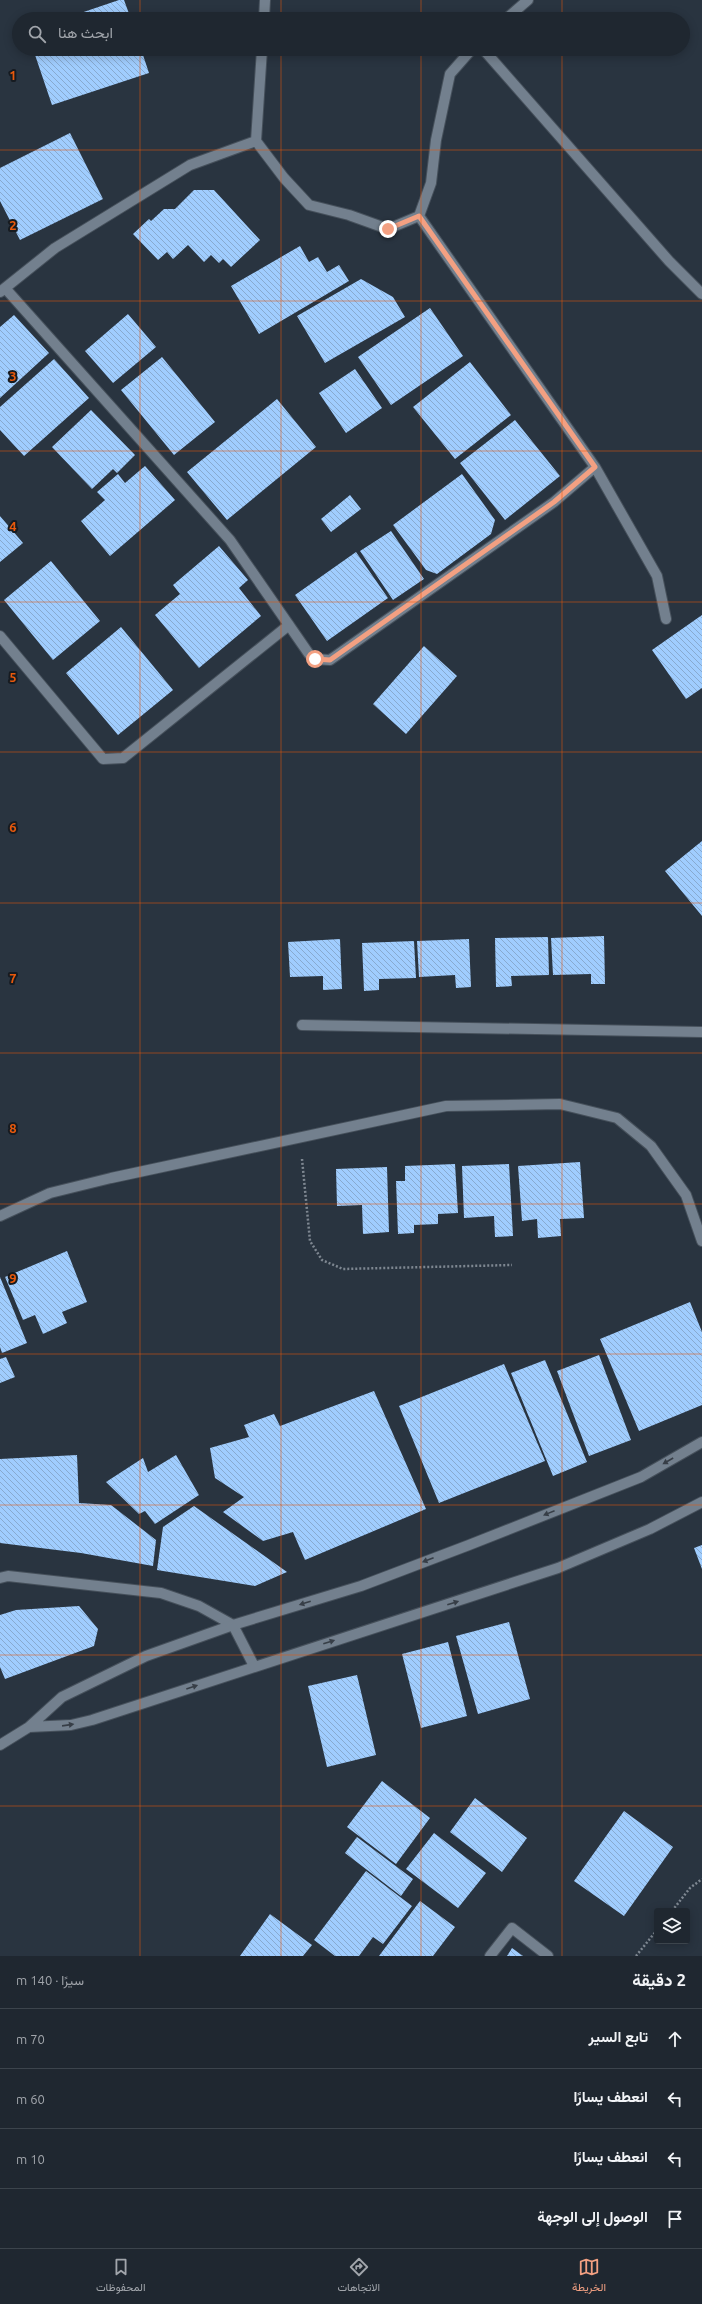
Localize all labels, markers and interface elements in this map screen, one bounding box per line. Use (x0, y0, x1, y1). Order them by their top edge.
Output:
search box (12, 12, 690, 56)
icon: search (26, 23, 48, 45)
text: ابحث هنا (58, 24, 113, 41)
text: 1 (9, 68, 17, 82)
text: 2 (9, 218, 17, 232)
route end (379, 220, 397, 238)
text: 3 (9, 369, 17, 383)
text: 4 (9, 519, 17, 533)
route start (306, 650, 324, 668)
text: 5 (9, 670, 17, 684)
text: 6 (9, 820, 17, 834)
text: 7 (9, 971, 17, 985)
text: 8 (9, 1121, 17, 1135)
text: 9 (9, 1271, 17, 1285)
one-way arrow (662, 1458, 674, 1465)
one-way arrow (543, 1511, 555, 1517)
one-way arrow (422, 1558, 434, 1564)
one-way arrow (299, 1600, 311, 1606)
one-way arrow (448, 1600, 460, 1606)
one-way arrow (324, 1639, 336, 1645)
one-way arrow (187, 1683, 199, 1689)
one-way arrow (62, 1722, 74, 1728)
map controls (654, 1908, 690, 1944)
button: layers (654, 1908, 690, 1944)
text: 2 دقيقة (632, 1970, 686, 1989)
text: سيرًا · 140 m (16, 1973, 84, 1987)
text: تابع السير (589, 2028, 648, 2045)
icon: ahead (664, 2028, 686, 2050)
text: 70 m (16, 2032, 45, 2046)
text: انعطف يسارًا (573, 2088, 648, 2105)
icon: left (664, 2088, 686, 2110)
text: 60 m (16, 2092, 45, 2106)
text: انعطف يسارًا (573, 2148, 648, 2165)
icon: left (664, 2148, 686, 2170)
text: 10 m (16, 2152, 45, 2166)
text: الوصول إلى الوجهة (537, 2208, 648, 2225)
icon: arrive (664, 2208, 686, 2230)
tab: المحفوظات (96, 2256, 146, 2297)
tab: الاتجاهات (337, 2256, 380, 2297)
tab: الخريطة (572, 2256, 606, 2297)

